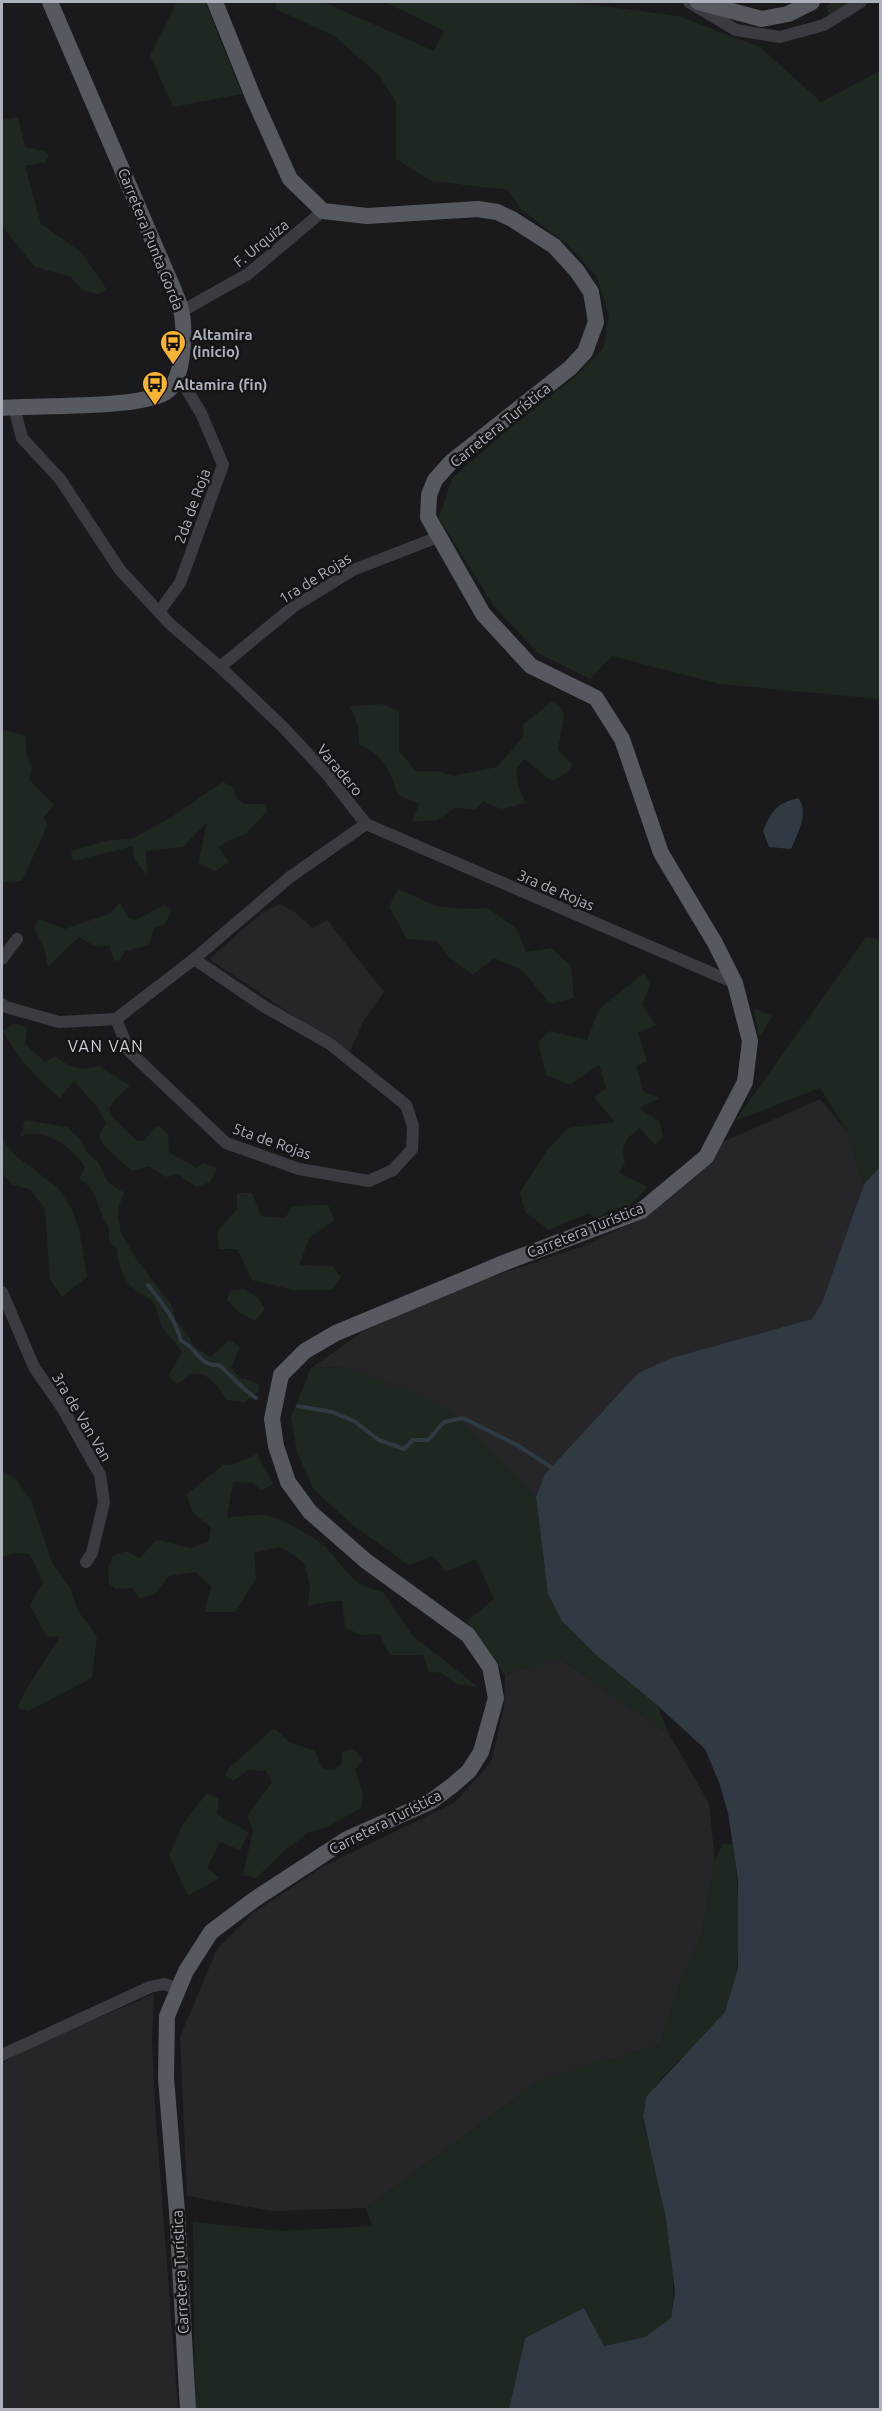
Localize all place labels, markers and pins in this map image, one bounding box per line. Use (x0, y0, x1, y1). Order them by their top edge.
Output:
place label: Altamira (inicio) (192, 326, 253, 360)
bus stop icon: Altamira (inicio) (158, 328, 188, 366)
bus stop icon: Altamira (fin) (140, 369, 170, 407)
place label: Altamira (fin) (174, 376, 267, 393)

